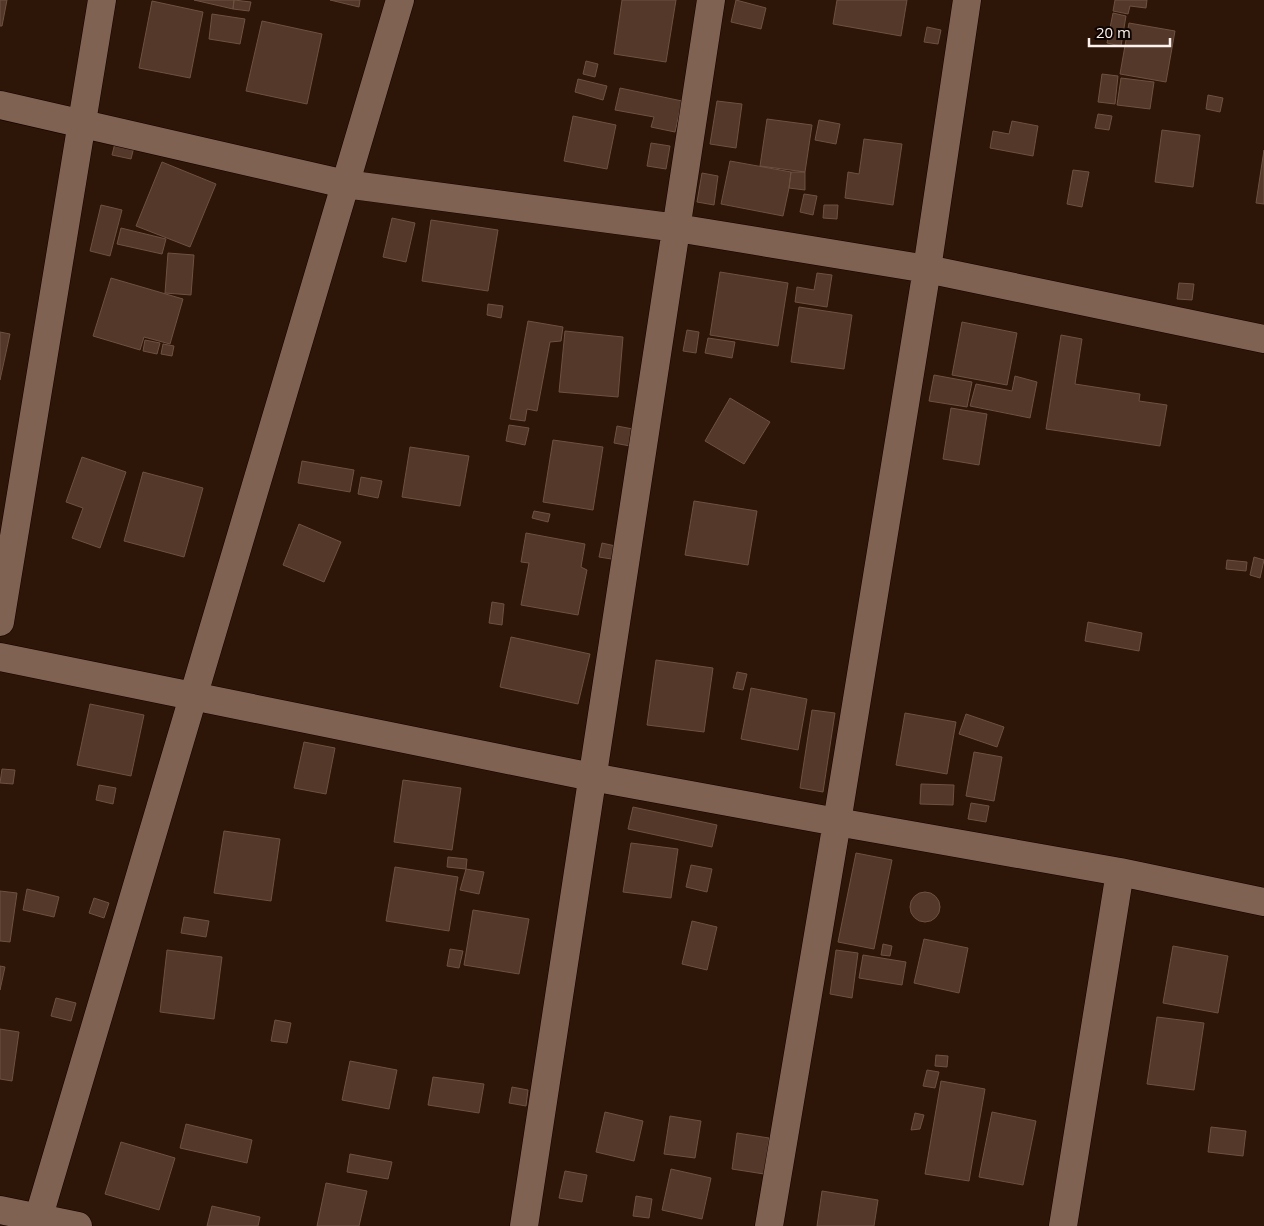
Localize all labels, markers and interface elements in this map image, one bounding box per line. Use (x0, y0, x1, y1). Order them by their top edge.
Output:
scale bar (1089, 15, 1170, 47)
text: 20 m (1096, 22, 1131, 42)

